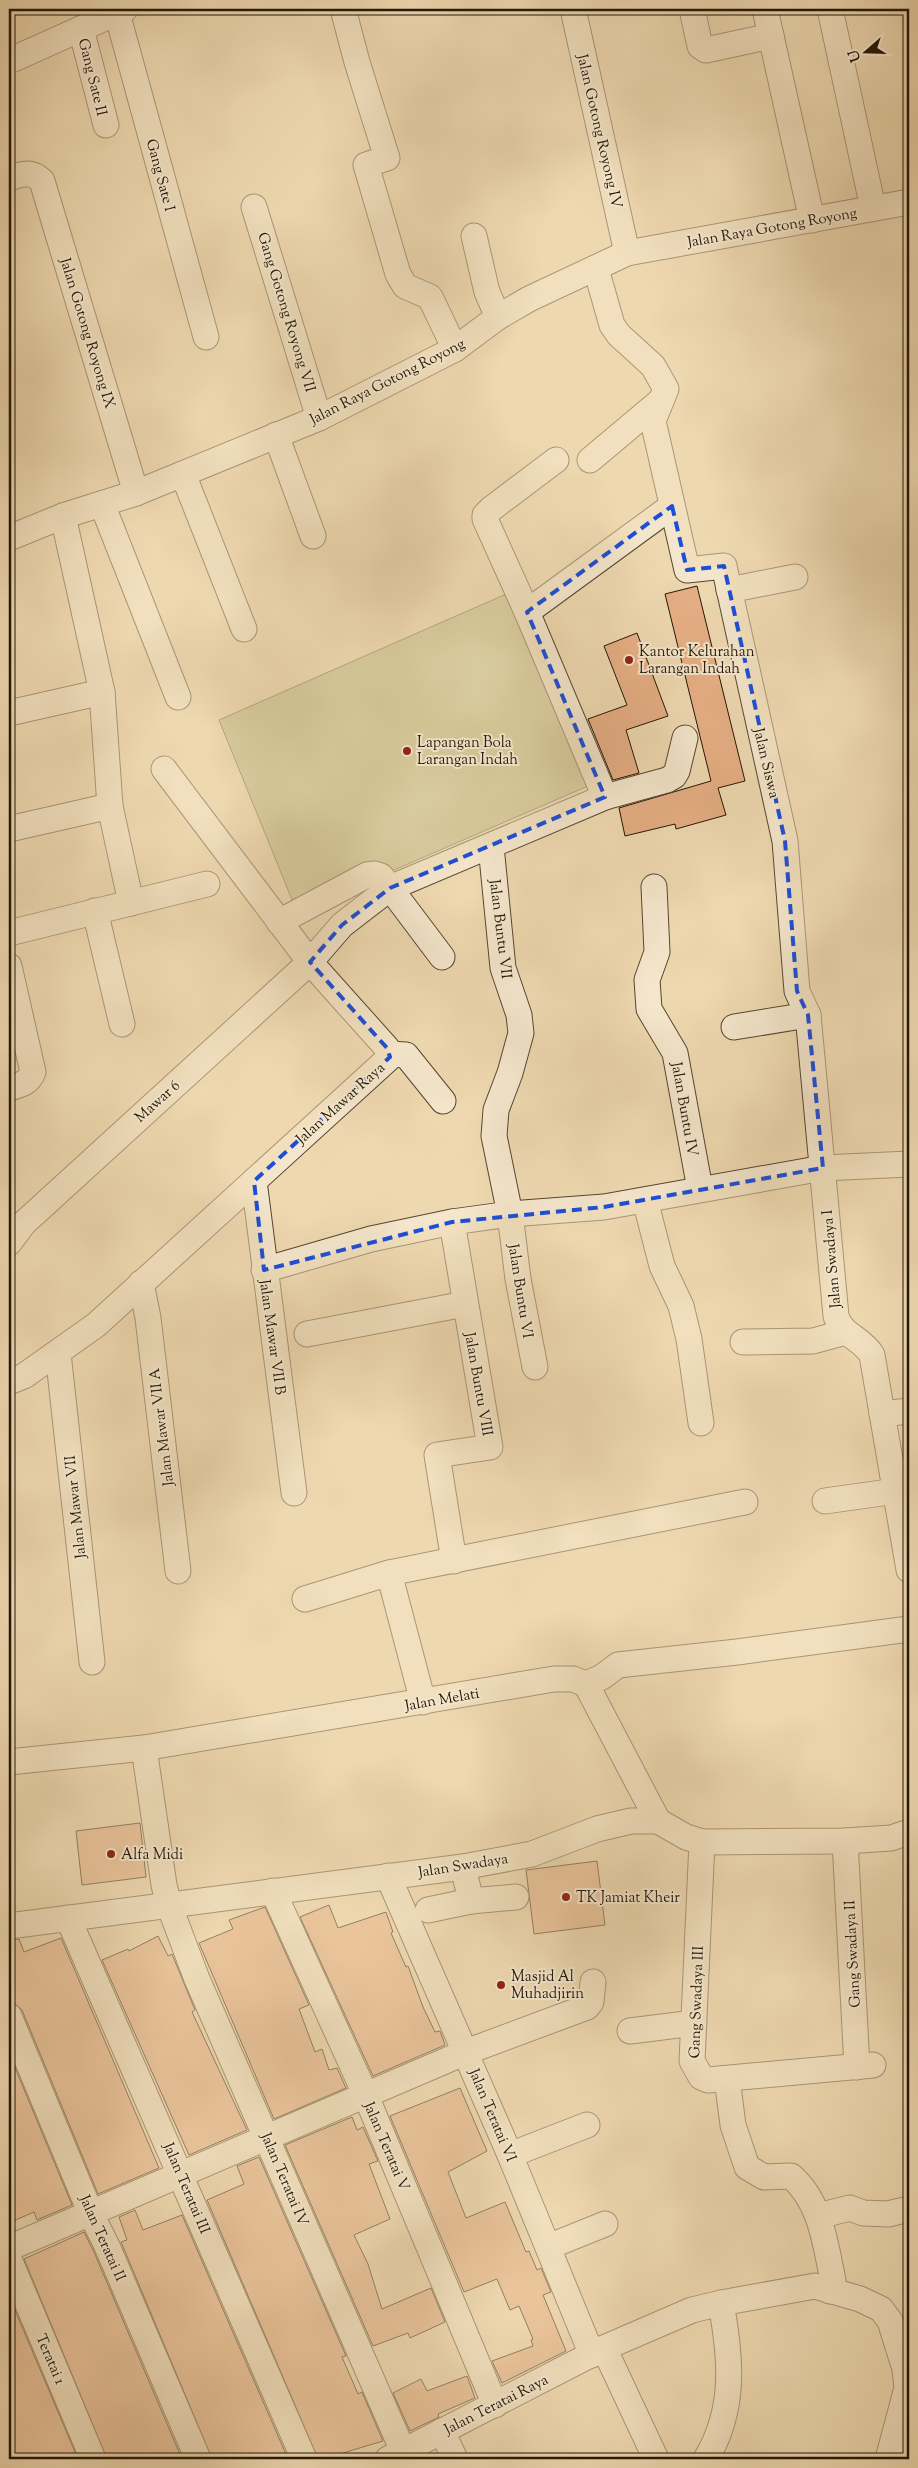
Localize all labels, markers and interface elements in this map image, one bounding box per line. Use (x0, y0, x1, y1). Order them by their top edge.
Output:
north arrow (840, 28, 890, 78)
street label: Gang Sate II (72, 36, 111, 118)
text: U (844, 46, 867, 65)
street label: Jalan Gotong Royong IV (570, 51, 626, 210)
street label: Gang Sate I (140, 137, 179, 214)
street label: Jalan Raya Gotong Royong (685, 203, 859, 254)
street label: Gang Gotong Royong VII (251, 230, 320, 395)
street label: Jalan Gotong Royong IX (53, 255, 119, 411)
street label: Jalan Raya Gotong Royong (305, 334, 469, 431)
place label: Kantor Kelurahan Larangan Indah (639, 642, 755, 680)
marker: Kantor Kelurahan Larangan Indah (623, 654, 635, 666)
street label: Jalan Siswa (747, 725, 784, 801)
place label: Lapangan Bola Larangan Indah (417, 733, 518, 771)
marker: Lapangan Bola Larangan Indah (401, 745, 413, 757)
street label: Jalan Buntu VII (483, 877, 516, 980)
street label: Jalan Mawar Raya (291, 1058, 390, 1151)
street label: Jalan Buntu IV (665, 1060, 702, 1158)
street label: Mawar 6 (131, 1076, 185, 1128)
street label: Jalan Swadaya I (818, 1209, 847, 1310)
street label: Jalan Buntu VI (502, 1242, 537, 1340)
street label: Jalan Mawar VII B (253, 1277, 290, 1397)
street label: Jalan Buntu VIII (458, 1330, 497, 1438)
street label: Jalan Mawar VII A (145, 1366, 180, 1488)
street label: Jalan Mawar VII (61, 1454, 92, 1560)
street label: Jalan Melati (402, 1684, 481, 1718)
place label: Alfa Midi (121, 1845, 183, 1866)
marker: Alfa Midi (105, 1848, 117, 1860)
street label: Jalan Swadaya (416, 1849, 510, 1884)
place label: TK Jamiat Kheir (576, 1888, 680, 1909)
marker: TK Jamiat Kheir (560, 1891, 572, 1903)
street label: Gang Swadaya II (840, 1899, 867, 2008)
street label: Gang Swadaya III (685, 1945, 710, 2059)
place label: Masjid Al Muhadjirin (511, 1967, 584, 2005)
marker: Masjid Al Muhadjirin (495, 1979, 507, 1991)
street label: Jalan Teratai VI (462, 2065, 521, 2166)
street label: Jalan Teratai V (357, 2098, 414, 2194)
street label: Jalan Teratai IV (254, 2129, 313, 2230)
street label: Jalan Teratai III (157, 2139, 214, 2238)
street label: Jalan Teratai II (73, 2191, 130, 2285)
street label: Teratai 1 (30, 2331, 70, 2388)
street label: Jalan Teratai Raya (440, 2370, 552, 2441)

